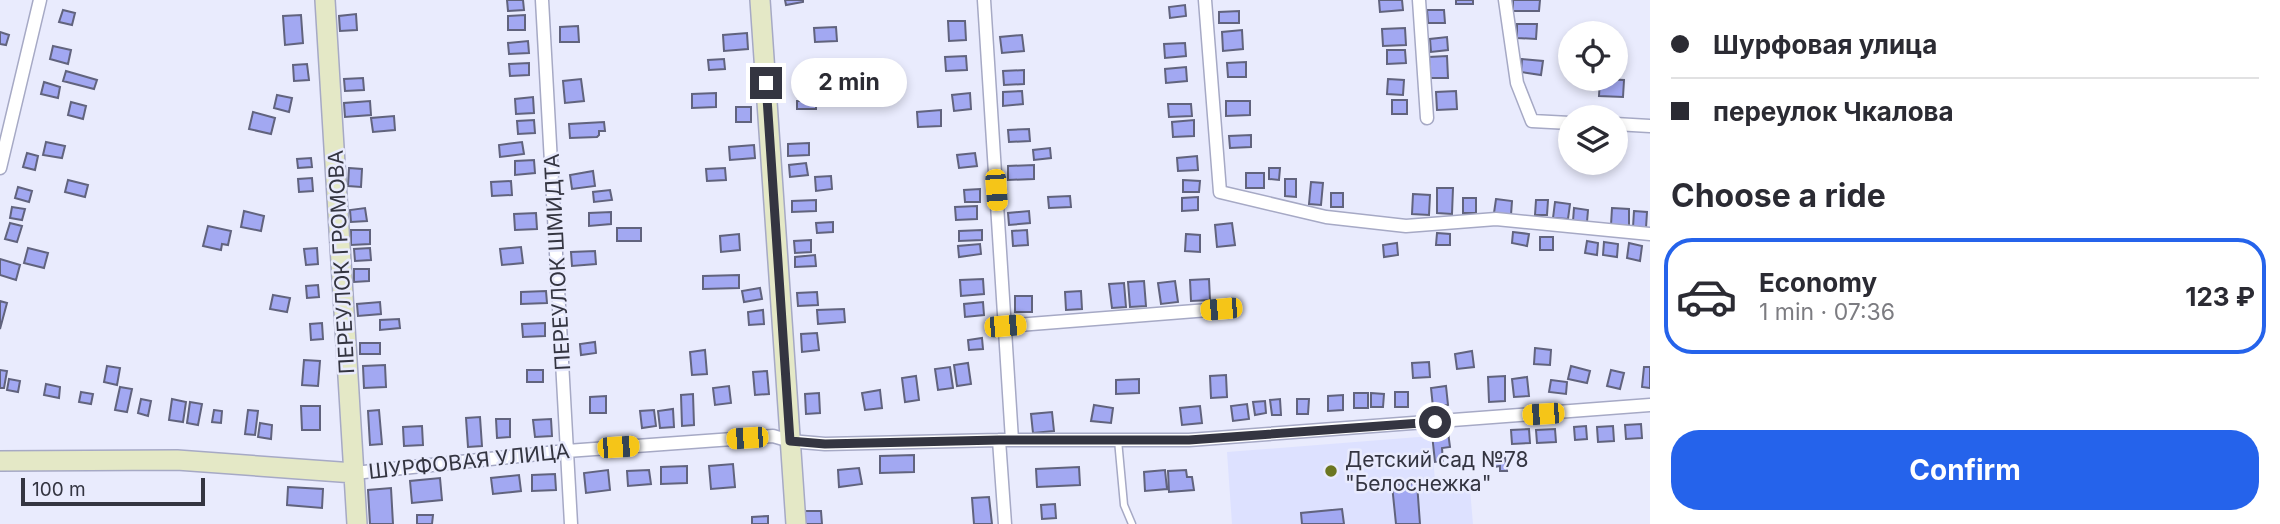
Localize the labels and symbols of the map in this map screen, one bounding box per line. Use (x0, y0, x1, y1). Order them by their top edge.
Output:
callout: 2 min (790, 58, 906, 108)
route end (750, 67, 782, 99)
street label: ПЕРЕУЛОК ГРОМОВА (323, 149, 359, 375)
street label: ПЕРЕУЛОК ШМИДТА (539, 153, 575, 371)
car (985, 168, 1008, 212)
car (1200, 297, 1243, 321)
car (984, 314, 1027, 338)
car (1522, 402, 1565, 426)
route start (1419, 406, 1451, 438)
car (726, 426, 769, 450)
car (597, 435, 640, 459)
street label: ШУРФОВАЯ УЛИЦА (367, 438, 571, 484)
place label: Детский сад №78 "Белоснежка" (1345, 447, 1529, 496)
marker: Детский сад №78 "Белоснежка" (1323, 463, 1339, 479)
scale bar (21, 475, 205, 507)

